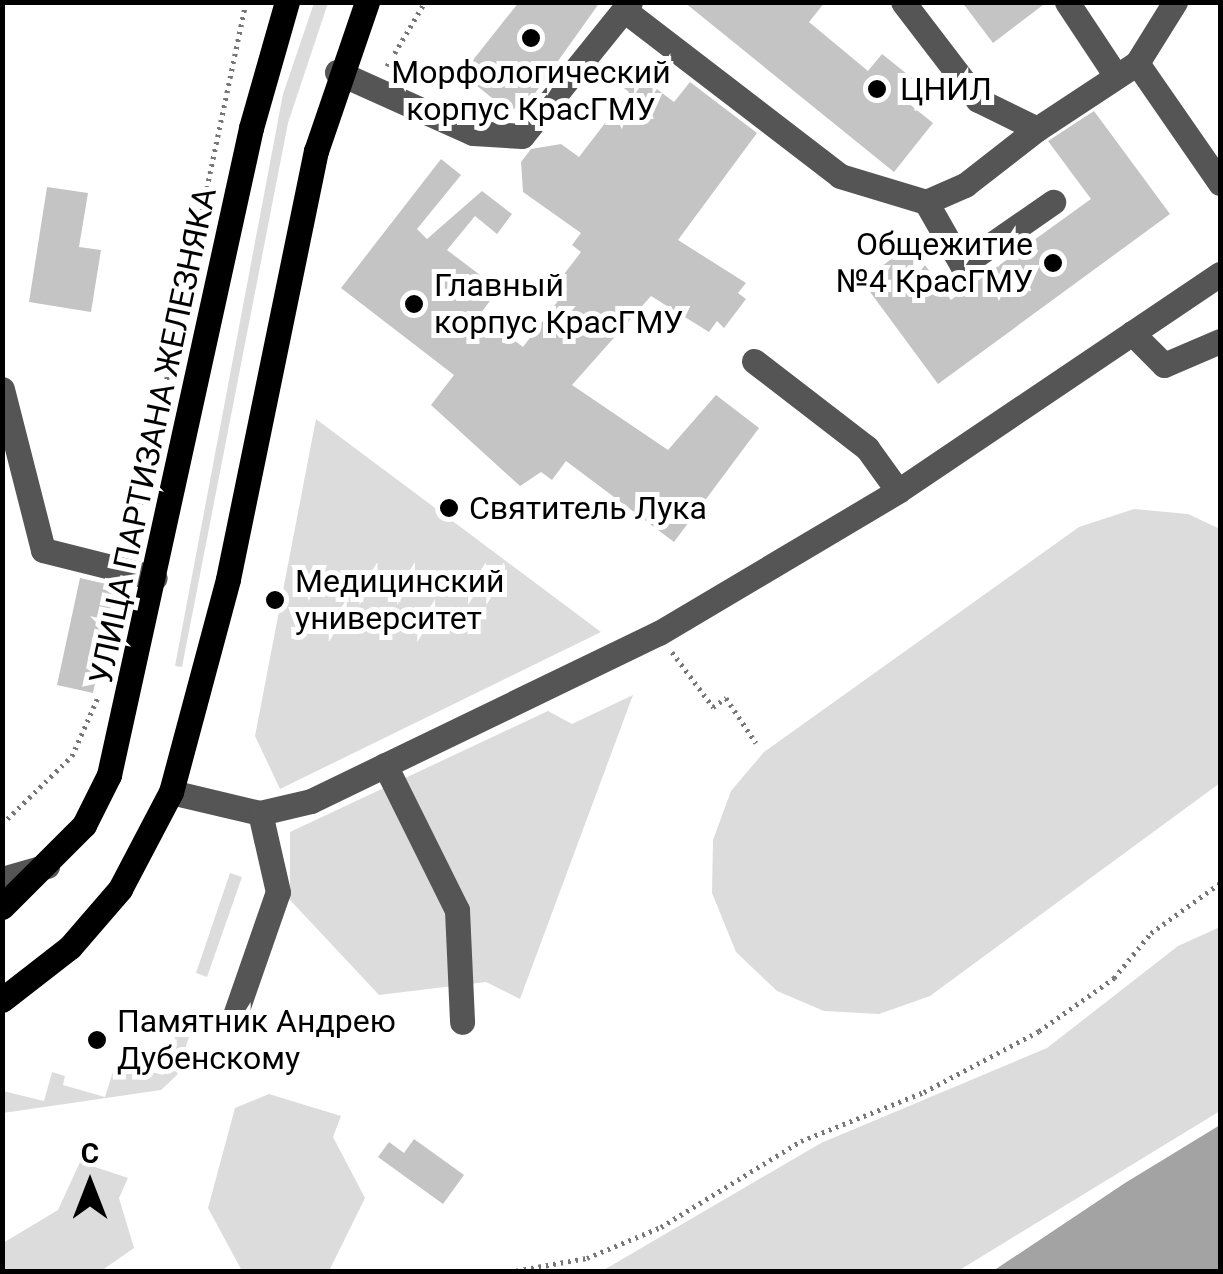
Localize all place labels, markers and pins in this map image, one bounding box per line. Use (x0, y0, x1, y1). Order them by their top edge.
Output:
marker: Морфологический корпус КрасГМУ (520, 27, 542, 49)
place label: Морфологический корпус КрасГМУ (391, 54, 671, 129)
place label: ЦНИЛ (900, 70, 992, 108)
marker: ЦНИЛ (864, 76, 890, 102)
place label: Общежитие №4 КрасГМУ (836, 226, 1033, 301)
marker: Общежитие №4 КрасГМУ (1042, 252, 1064, 274)
place label: Главный корпус КрасГМУ (434, 267, 683, 342)
marker: Главный корпус КрасГМУ (403, 293, 425, 315)
place label: Святитель Лука (469, 489, 707, 527)
marker: Святитель Лука (438, 497, 460, 519)
place label: Медицинский университет (295, 563, 505, 638)
marker: Медицинский университет (264, 589, 286, 611)
place label: Памятник Андрею Дубенскому (117, 1003, 396, 1078)
marker: Памятник Андрею Дубенскому (86, 1029, 108, 1051)

